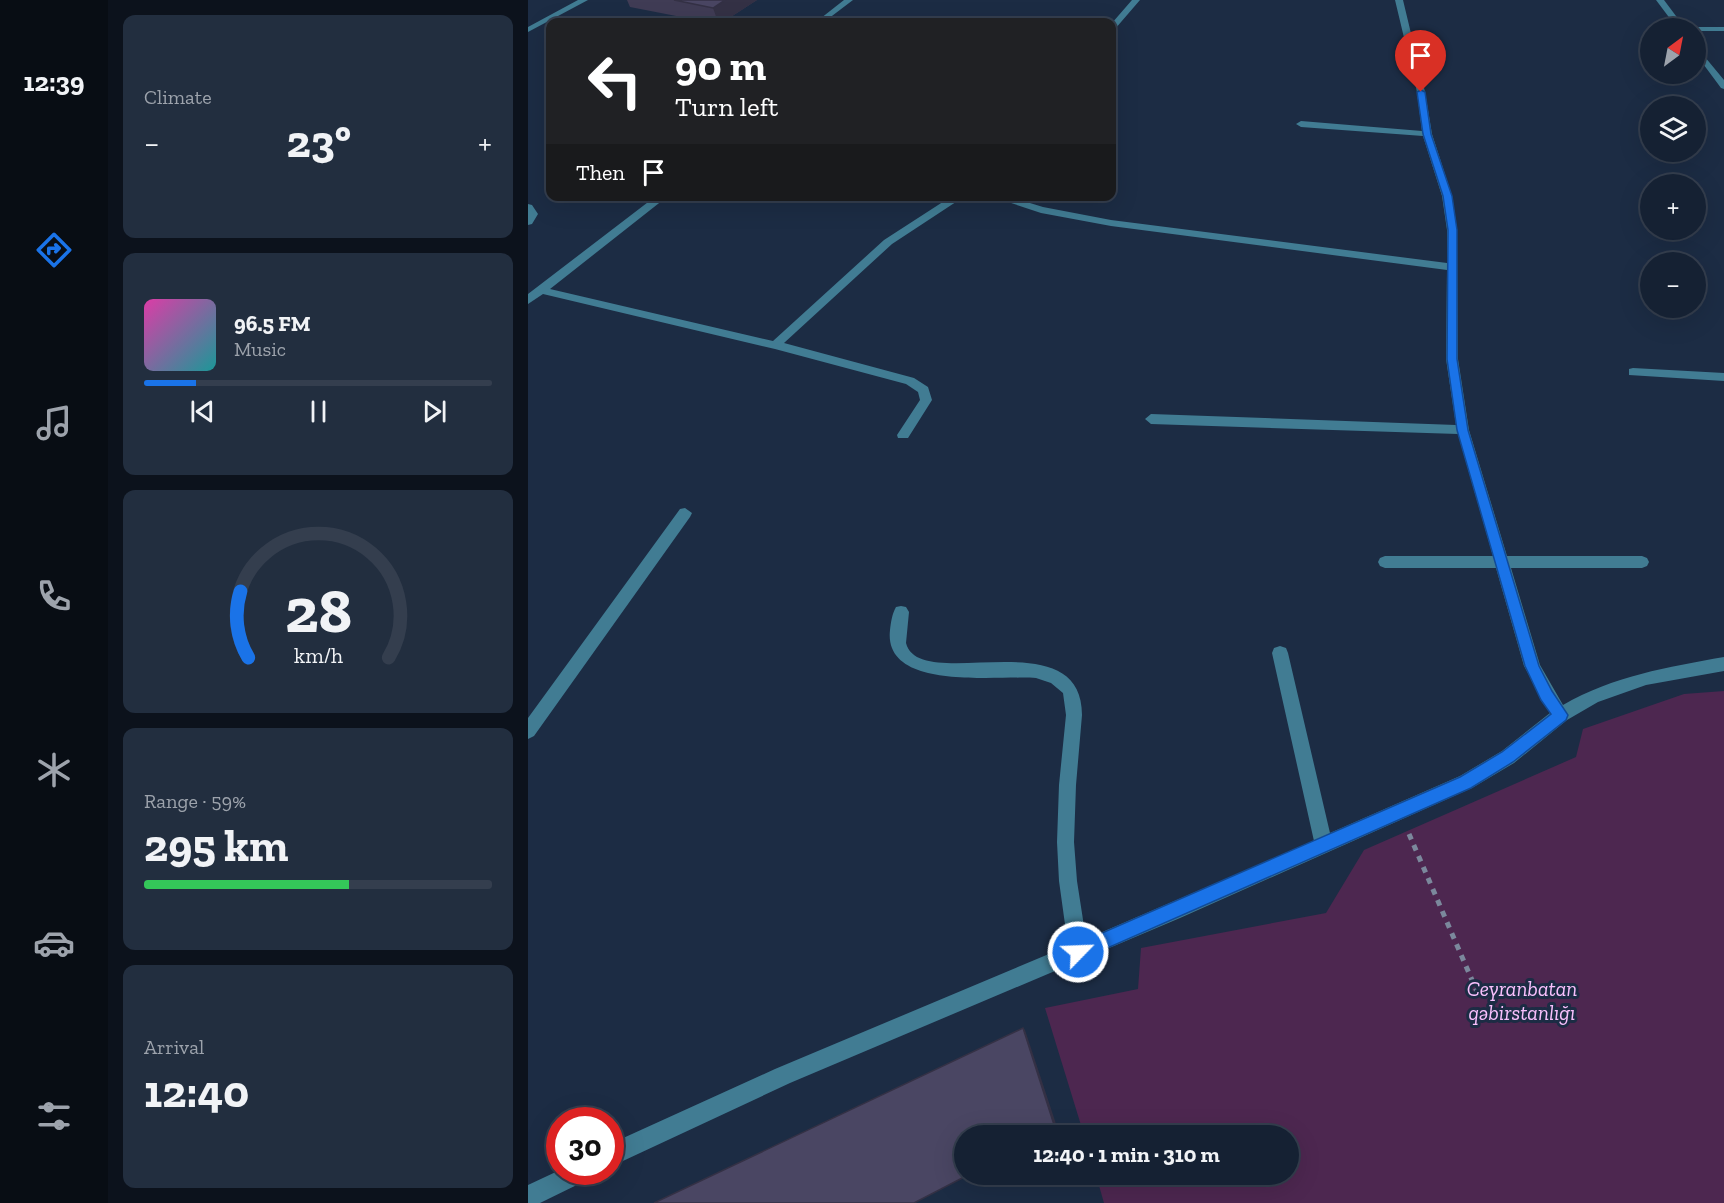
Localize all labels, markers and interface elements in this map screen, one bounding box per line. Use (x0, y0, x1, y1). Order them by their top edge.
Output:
north arrow (1640, 18, 1706, 84)
map controls (1640, 18, 1706, 318)
pin (1395, 30, 1446, 92)
icon: arrive (1404, 39, 1437, 72)
text: 90 m (675, 40, 766, 91)
icon: left (576, 42, 654, 120)
text: 12:39 (24, 66, 84, 98)
text: Climate (144, 85, 212, 109)
text: Turn left (675, 91, 778, 123)
button: layers (1640, 96, 1706, 162)
text: 23° (287, 115, 351, 169)
text: − (144, 123, 159, 162)
text: + (478, 123, 492, 162)
icon: arrive (637, 156, 670, 189)
text: Then (576, 159, 625, 186)
button: + (1640, 174, 1706, 240)
icon: directions (33, 229, 75, 271)
button: − (1640, 252, 1706, 318)
text: 96.5 FM (234, 310, 310, 337)
text: Music (234, 337, 286, 361)
icon: previous (186, 395, 219, 428)
icon: pause (302, 395, 335, 428)
icon: next (418, 395, 451, 428)
icon: music (33, 402, 75, 444)
text: 28 (284, 574, 352, 649)
icon: phone (33, 575, 75, 617)
text: km/h (294, 644, 342, 669)
icon: climate (33, 749, 75, 791)
text: Range · 59% (144, 789, 246, 813)
text: 295 km (144, 819, 288, 873)
position arrow (1046, 920, 1110, 984)
icon: car (33, 922, 75, 964)
park label: Ceyranbatan qəbirstanlığı (1467, 976, 1577, 1025)
text: Arrival (144, 1035, 204, 1059)
text: 12:40 (144, 1065, 249, 1119)
icon: filters (33, 1095, 75, 1137)
speed limit sign: 30 (546, 1107, 624, 1185)
text: 12:40 · 1 min · 310 m (1033, 1141, 1220, 1168)

